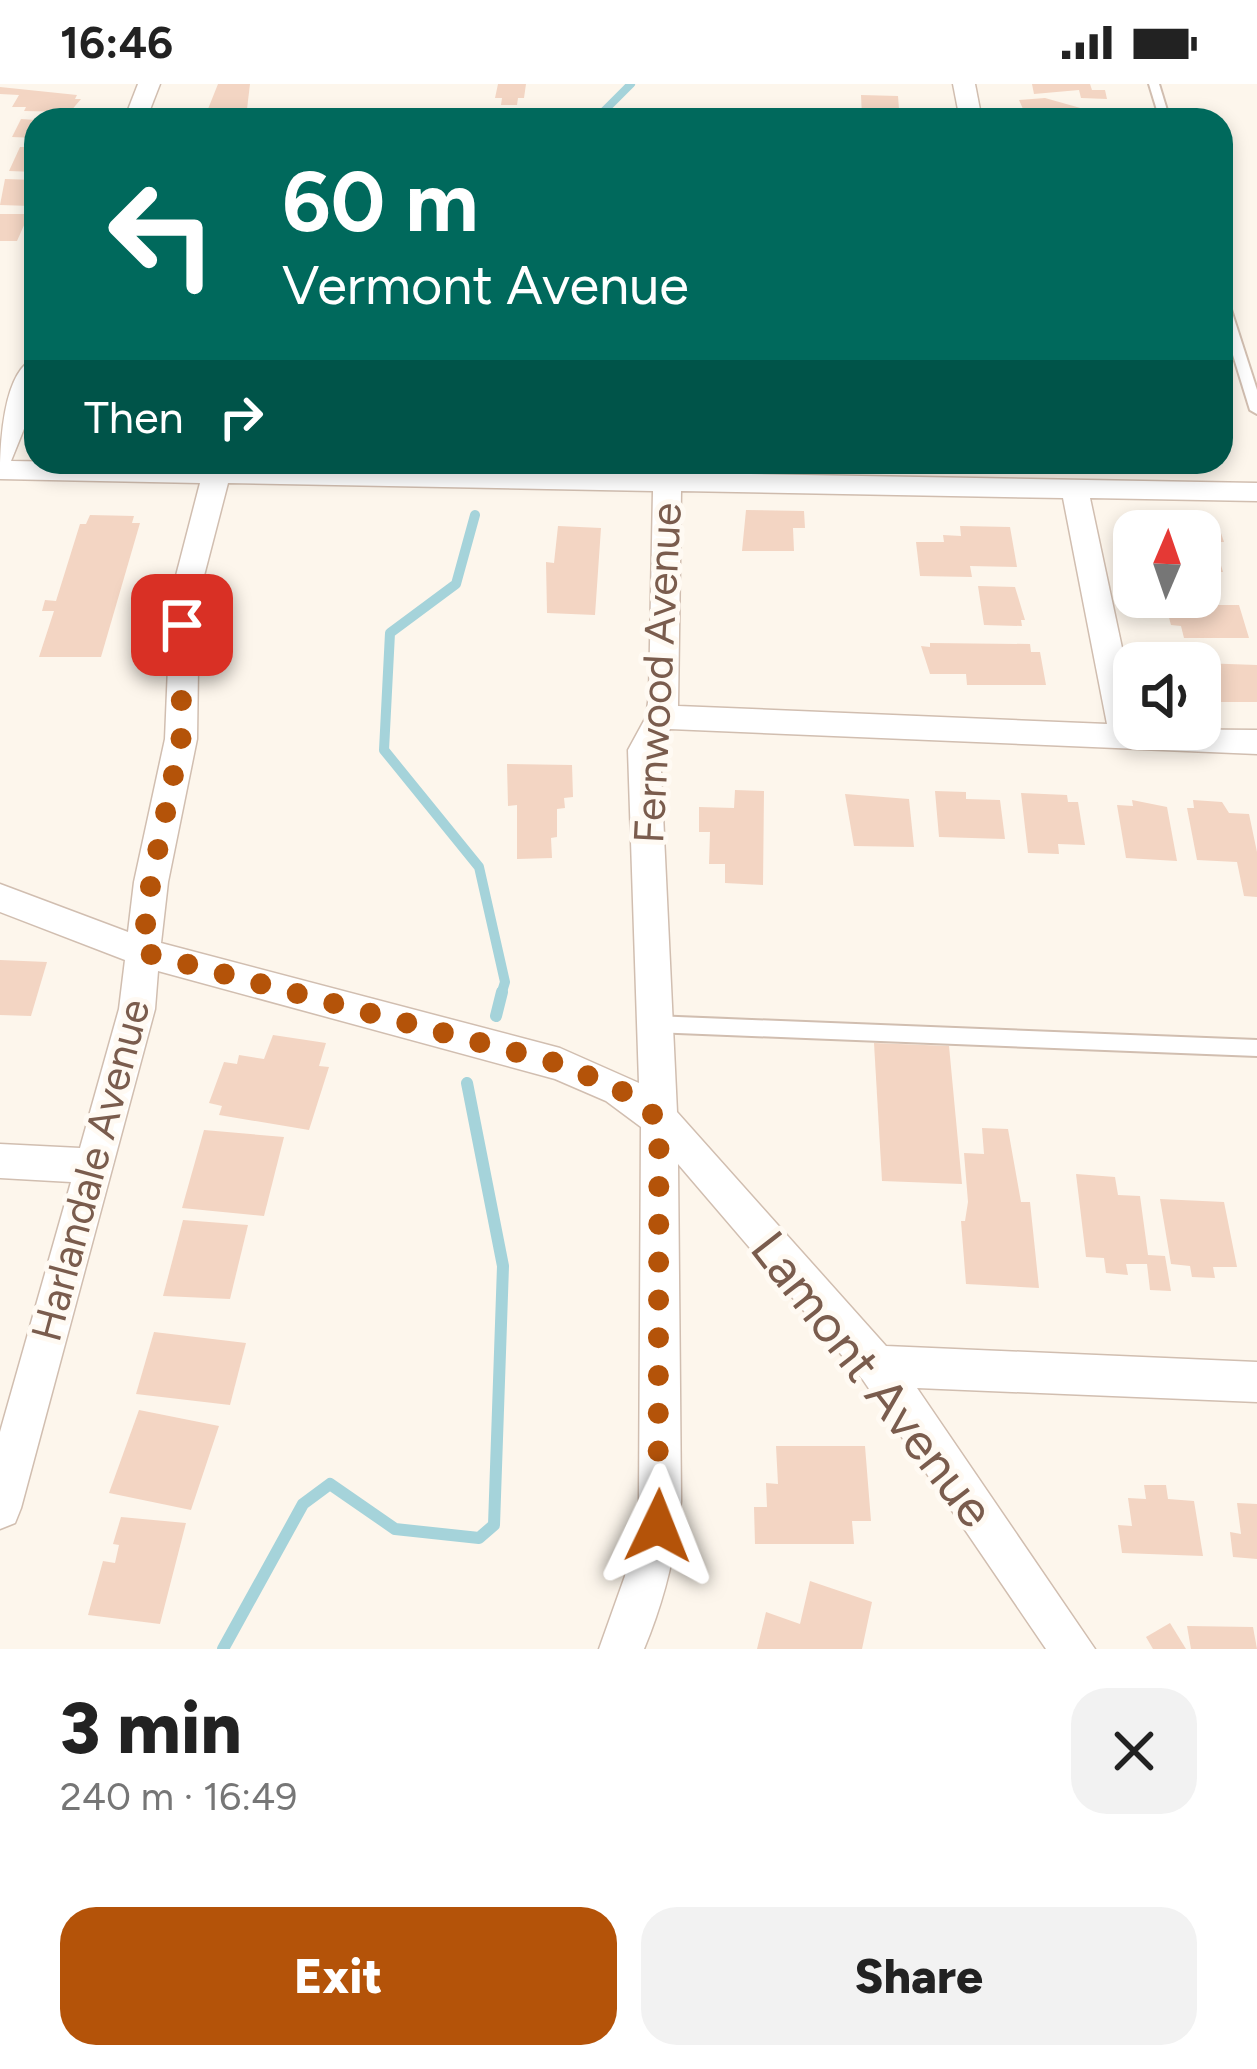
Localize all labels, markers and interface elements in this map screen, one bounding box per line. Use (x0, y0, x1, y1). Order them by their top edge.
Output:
text: 16:46 (60, 15, 173, 69)
text: 60 m (282, 151, 478, 252)
icon: left (84, 156, 240, 312)
text: Vermont Avenue (282, 253, 689, 318)
icon: right (208, 384, 274, 450)
text: Then (84, 390, 184, 444)
street label: Fernwood Avenue (623, 501, 692, 845)
north arrow (1113, 510, 1221, 618)
map controls (1113, 510, 1221, 750)
pin (131, 574, 233, 676)
icon: arrive (149, 592, 215, 658)
button: sound (1113, 642, 1221, 750)
street label: Harlandale Avenue (20, 994, 161, 1347)
street label: Lamont Avenue (738, 1219, 1007, 1539)
position arrow (595, 1463, 721, 1589)
text: 3 min (60, 1685, 242, 1771)
button: close (1071, 1688, 1197, 1814)
text: 240 m · 16:49 (60, 1773, 297, 1820)
button: Exit (60, 1907, 617, 2045)
button: Share (641, 1907, 1197, 2045)

